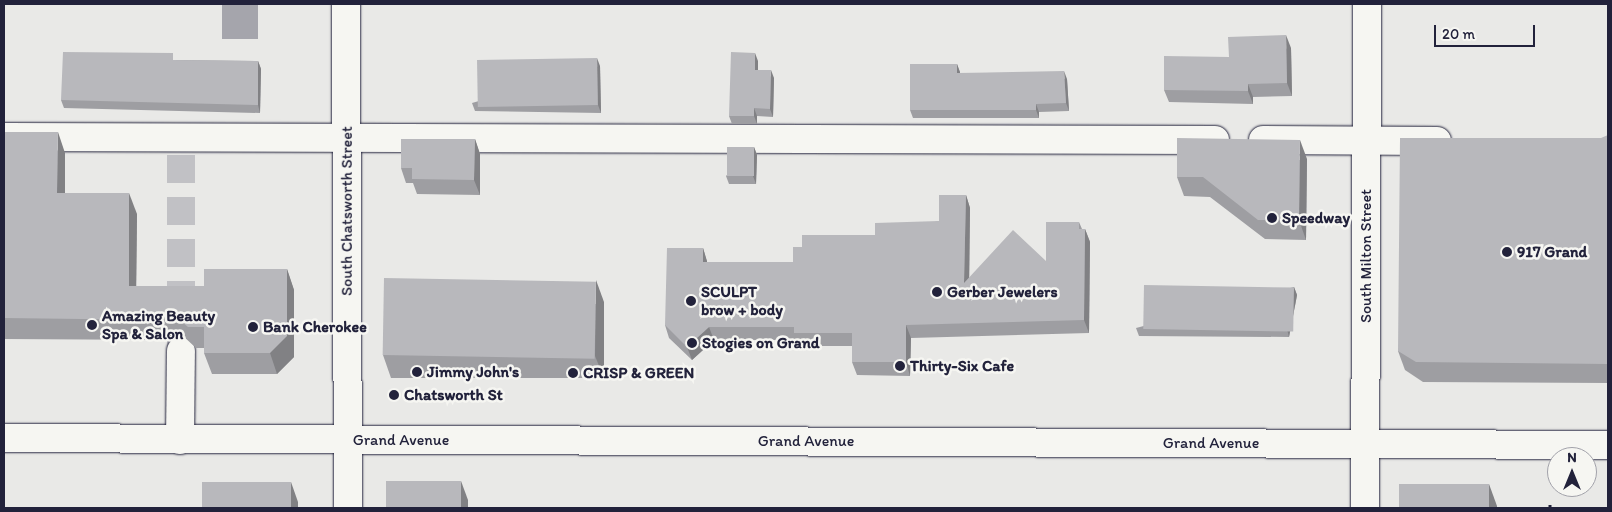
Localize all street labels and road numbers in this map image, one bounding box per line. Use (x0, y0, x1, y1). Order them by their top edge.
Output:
street label: South Chatsworth Street (337, 126, 357, 296)
street label: South Milton Street (1356, 189, 1376, 323)
street label: Grand Avenue (353, 430, 449, 450)
street label: Grand Avenue (758, 431, 854, 451)
street label: Grand Avenue (1163, 433, 1259, 453)

